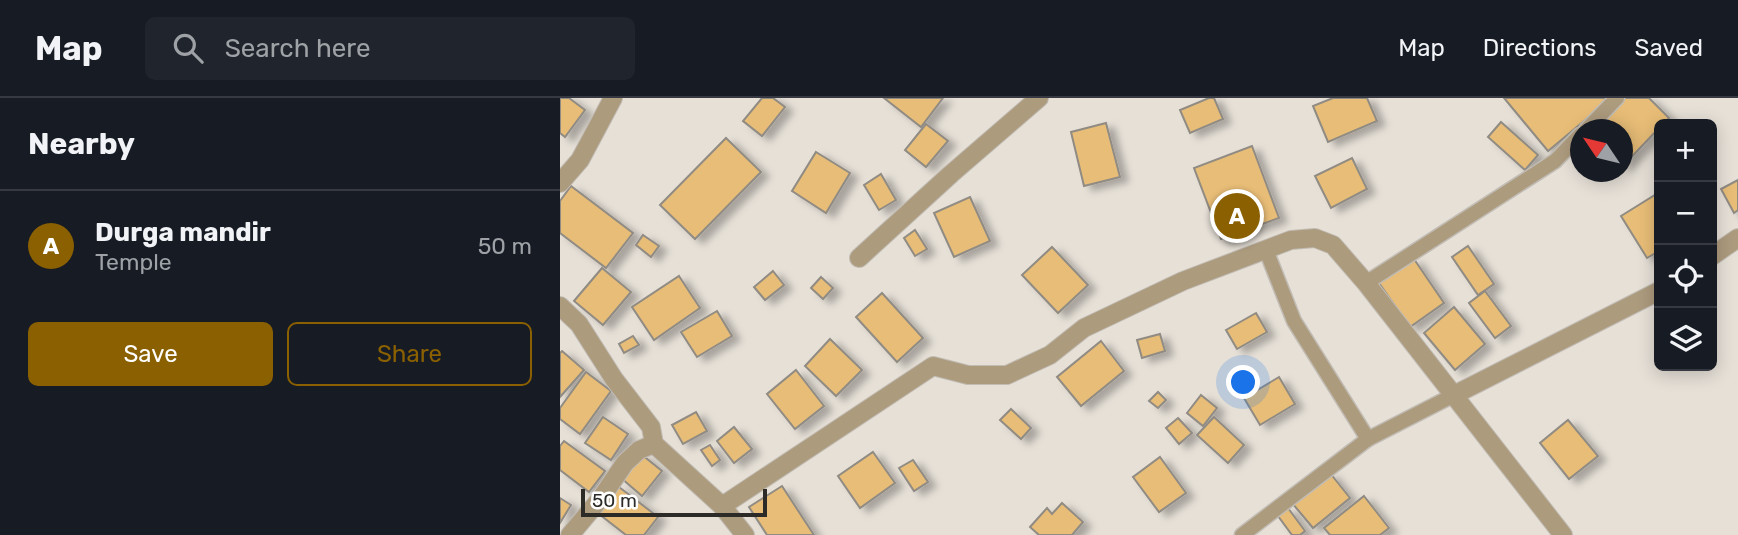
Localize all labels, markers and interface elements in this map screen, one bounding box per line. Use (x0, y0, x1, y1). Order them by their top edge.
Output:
search box (145, 17, 635, 80)
text: Map (35, 29, 103, 68)
icon: search (169, 29, 207, 67)
text: Search here (225, 33, 370, 64)
text: Map (1398, 34, 1445, 62)
text: Directions (1483, 34, 1596, 62)
text: Saved (1634, 34, 1703, 62)
north arrow (1570, 119, 1633, 182)
map controls (1654, 119, 1717, 371)
button: + (1654, 119, 1717, 182)
text: Nearby (28, 126, 135, 162)
button: − (1654, 182, 1717, 245)
pin: A (1214, 190, 1260, 242)
text: Durga mandir (95, 217, 271, 248)
text: A (43, 232, 59, 260)
text: 50 m (478, 232, 532, 260)
button: locate (1654, 245, 1717, 308)
text: Temple (95, 248, 172, 276)
button: layers (1654, 308, 1717, 371)
button: Save (28, 322, 273, 386)
button: Share (287, 322, 532, 386)
your location (1226, 365, 1260, 399)
scale bar (581, 486, 766, 518)
text: 50 m (592, 489, 637, 512)

